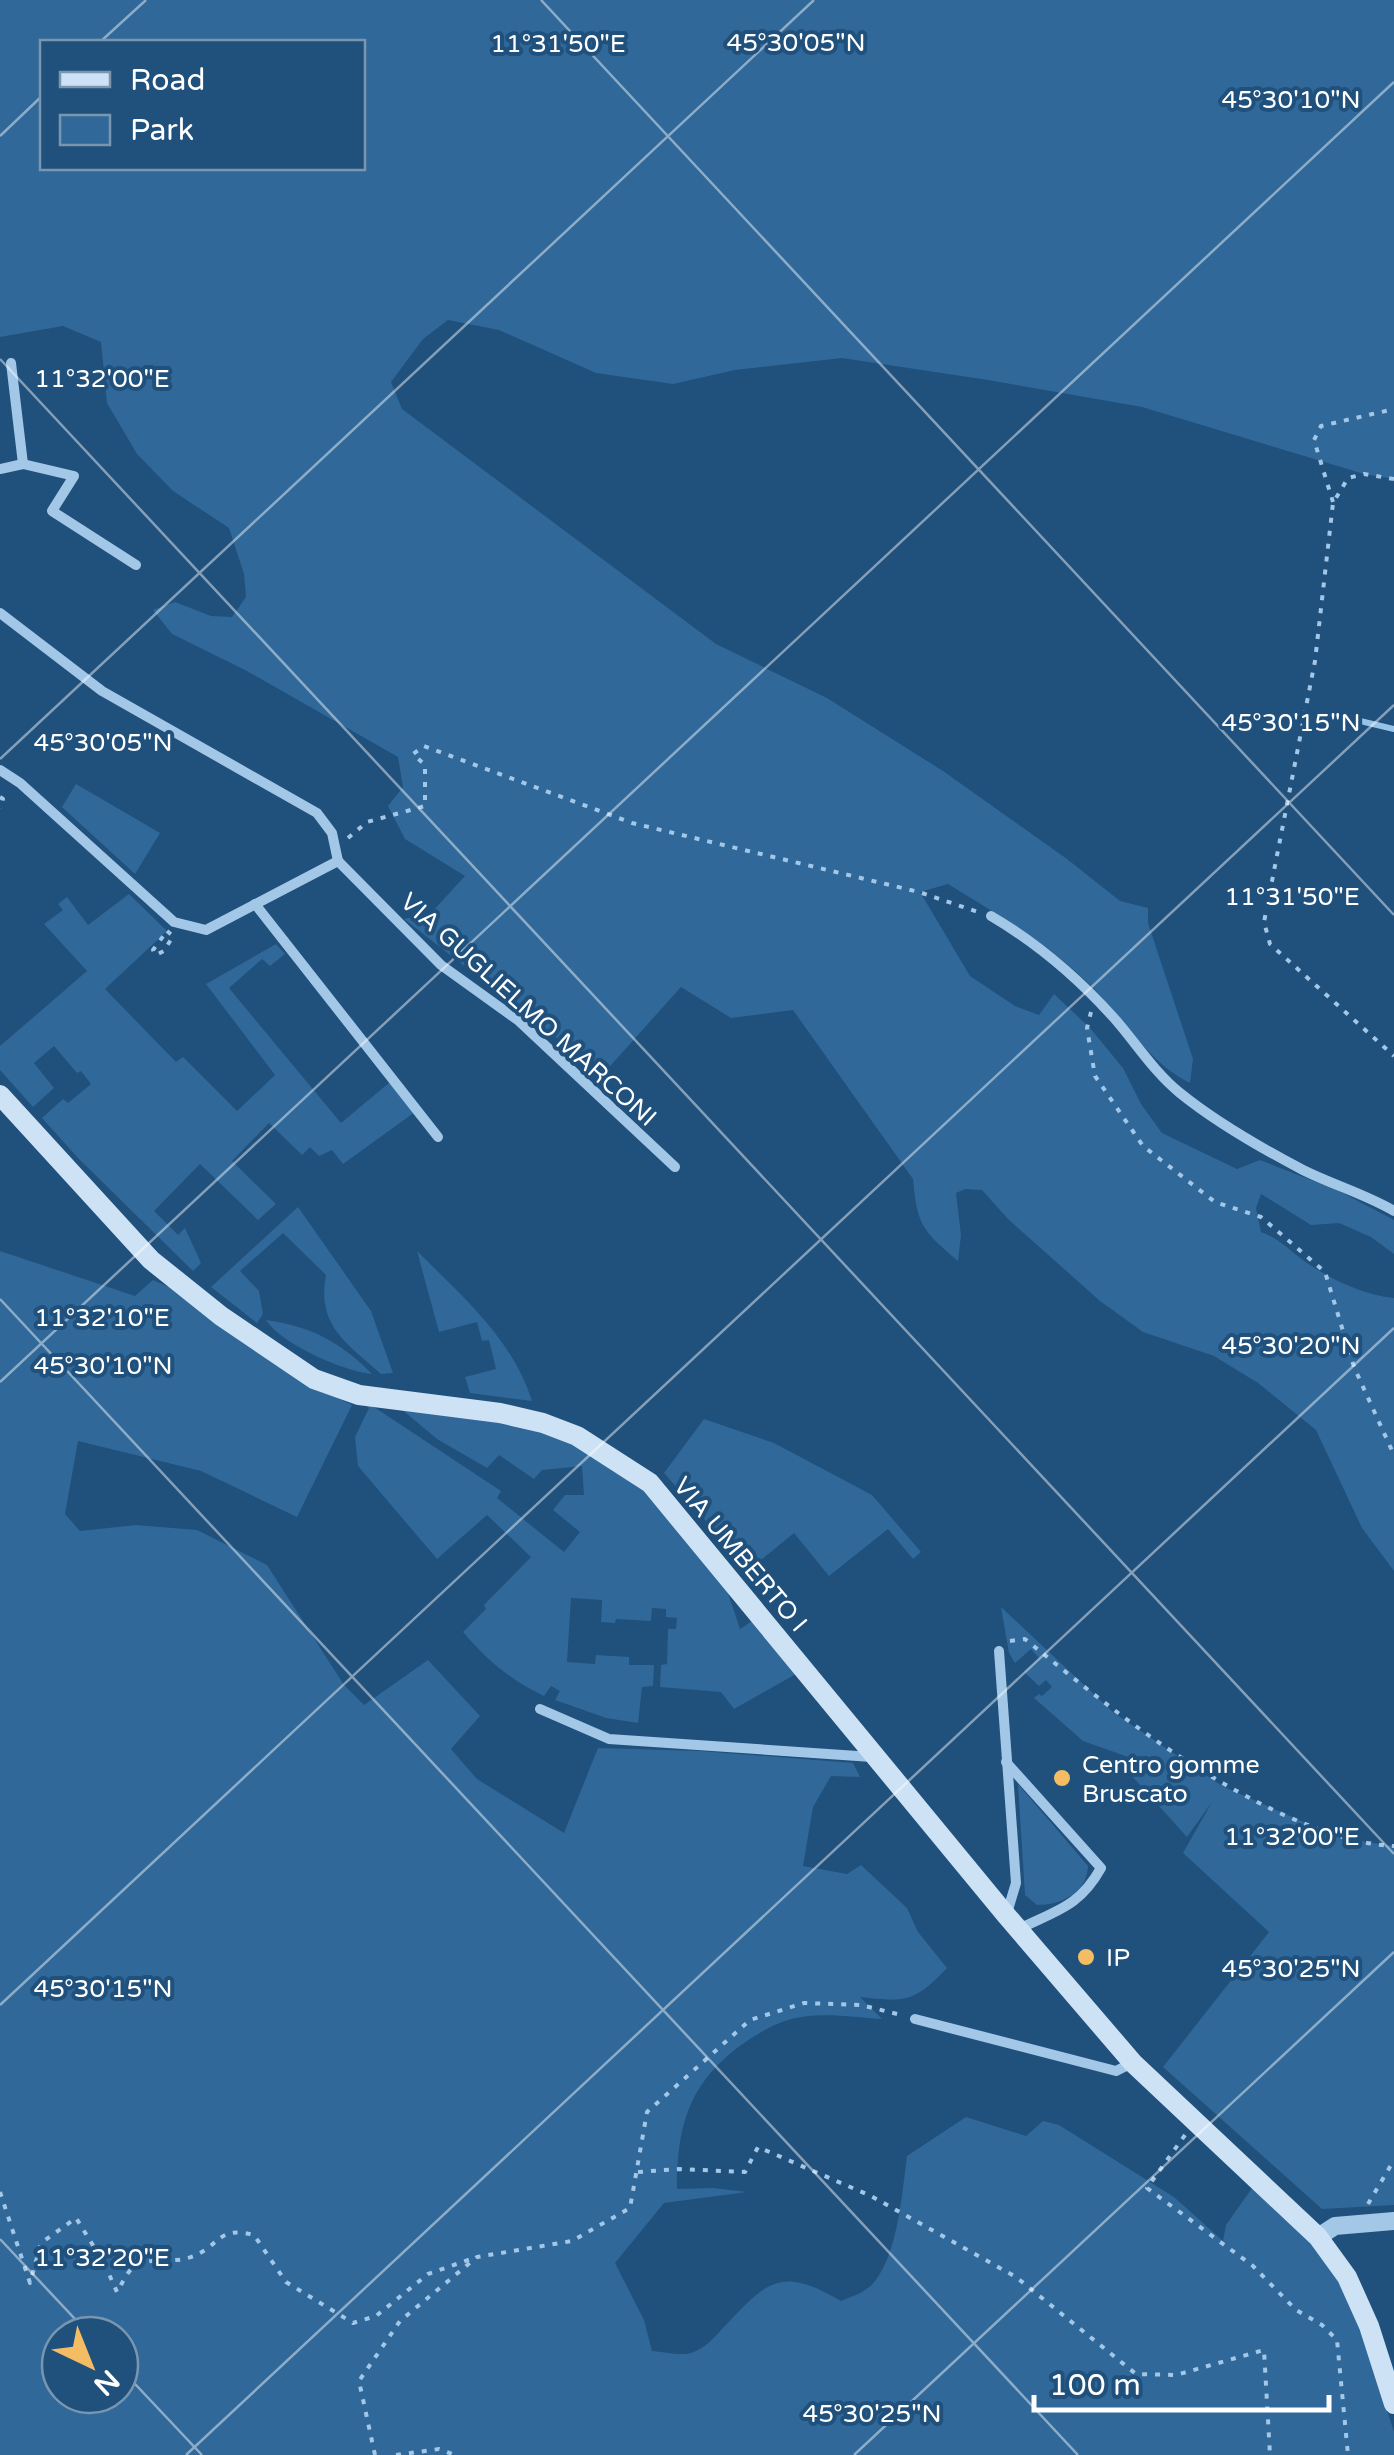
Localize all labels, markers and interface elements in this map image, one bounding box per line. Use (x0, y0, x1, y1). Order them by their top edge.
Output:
text: 45°30'05"N (726, 28, 866, 58)
text: 11°31'50"E (490, 29, 626, 59)
legend (40, 40, 365, 170)
text: Road (130, 62, 205, 99)
text: 45°30'10"N (1221, 85, 1361, 115)
text: Park (130, 112, 194, 149)
text: 11°32'00"E (34, 364, 170, 394)
text: 45°30'15"N (1221, 708, 1361, 738)
text: 45°30'05"N (33, 728, 173, 758)
text: 11°31'50"E (1224, 882, 1360, 912)
street label: VIA GUGLIELMO MARCONI (394, 887, 663, 1133)
text: 11°32'10"E (34, 1303, 170, 1333)
text: 45°30'20"N (1221, 1331, 1361, 1361)
text: 45°30'10"N (33, 1351, 173, 1381)
street label: VIA UMBERTO I (667, 1471, 814, 1638)
place label: Centro gomme Bruscato (1082, 1750, 1260, 1809)
marker: Centro gomme Bruscato (1051, 1767, 1073, 1789)
text: 11°32'00"E (1224, 1822, 1360, 1852)
place label: IP (1106, 1943, 1130, 1973)
marker: IP (1075, 1946, 1097, 1968)
text: 45°30'25"N (1221, 1954, 1361, 1984)
text: 45°30'15"N (33, 1974, 173, 2004)
text: 11°32'20"E (34, 2243, 170, 2273)
north arrow (40, 2315, 140, 2415)
scale bar (1034, 2350, 1329, 2412)
text: N (87, 2362, 126, 2403)
text: 100 m (1049, 2367, 1141, 2404)
text: 45°30'25"N (802, 2399, 942, 2429)

